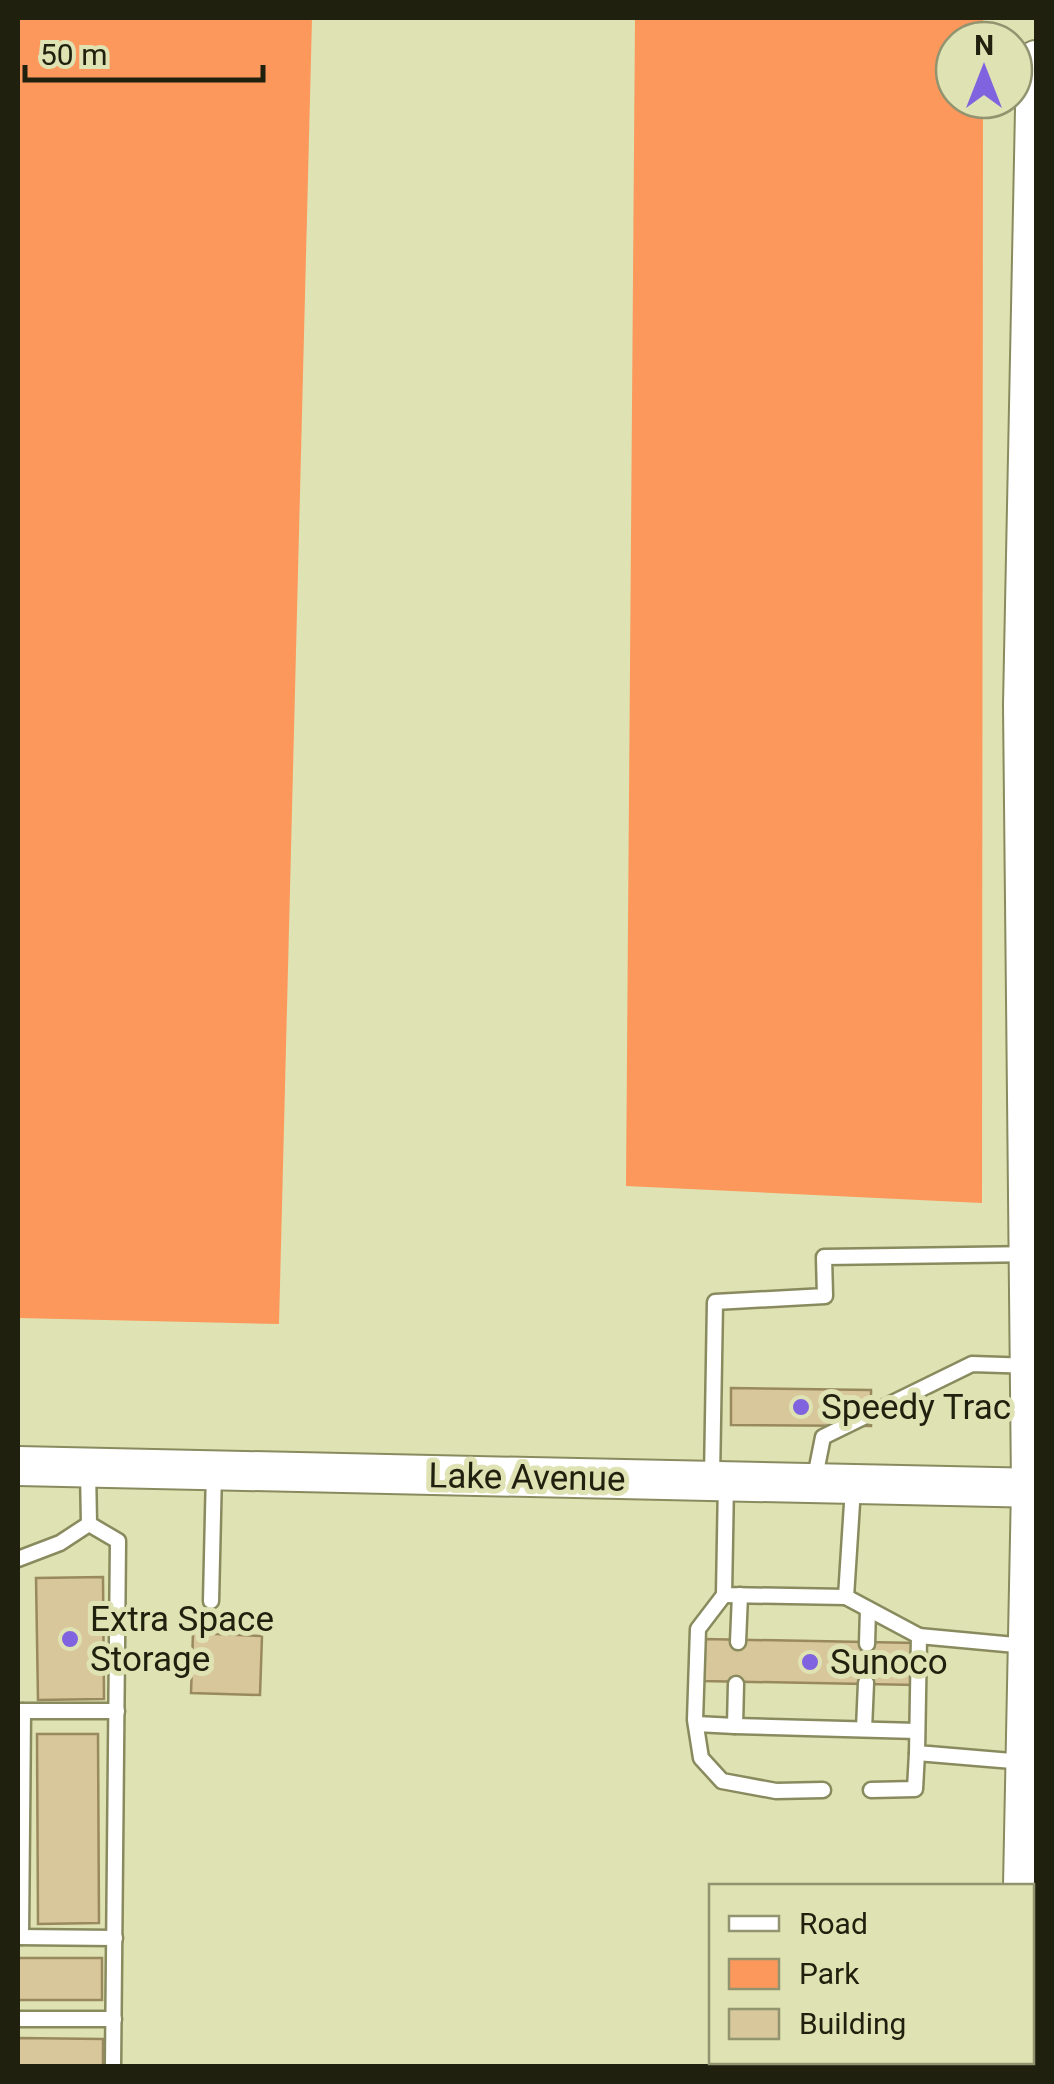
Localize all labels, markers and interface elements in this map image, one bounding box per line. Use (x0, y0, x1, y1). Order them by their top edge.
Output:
scale bar (25, 20, 262, 82)
north arrow (934, 20, 1034, 120)
text: N (974, 29, 994, 62)
text: 50 m (40, 37, 107, 72)
place label: Speedy Trac (821, 1387, 1011, 1428)
marker: Speedy Trac (790, 1396, 812, 1418)
street label: Lake Avenue (428, 1455, 626, 1500)
place label: Extra Space Storage (90, 1599, 274, 1680)
marker: Extra Space Storage (59, 1628, 81, 1650)
place label: Sunoco (830, 1642, 948, 1683)
marker: Sunoco (799, 1651, 821, 1673)
legend (709, 1884, 1034, 2064)
text: Road (799, 1906, 868, 1941)
text: Park (799, 1956, 860, 1991)
text: Building (799, 2006, 906, 2041)

